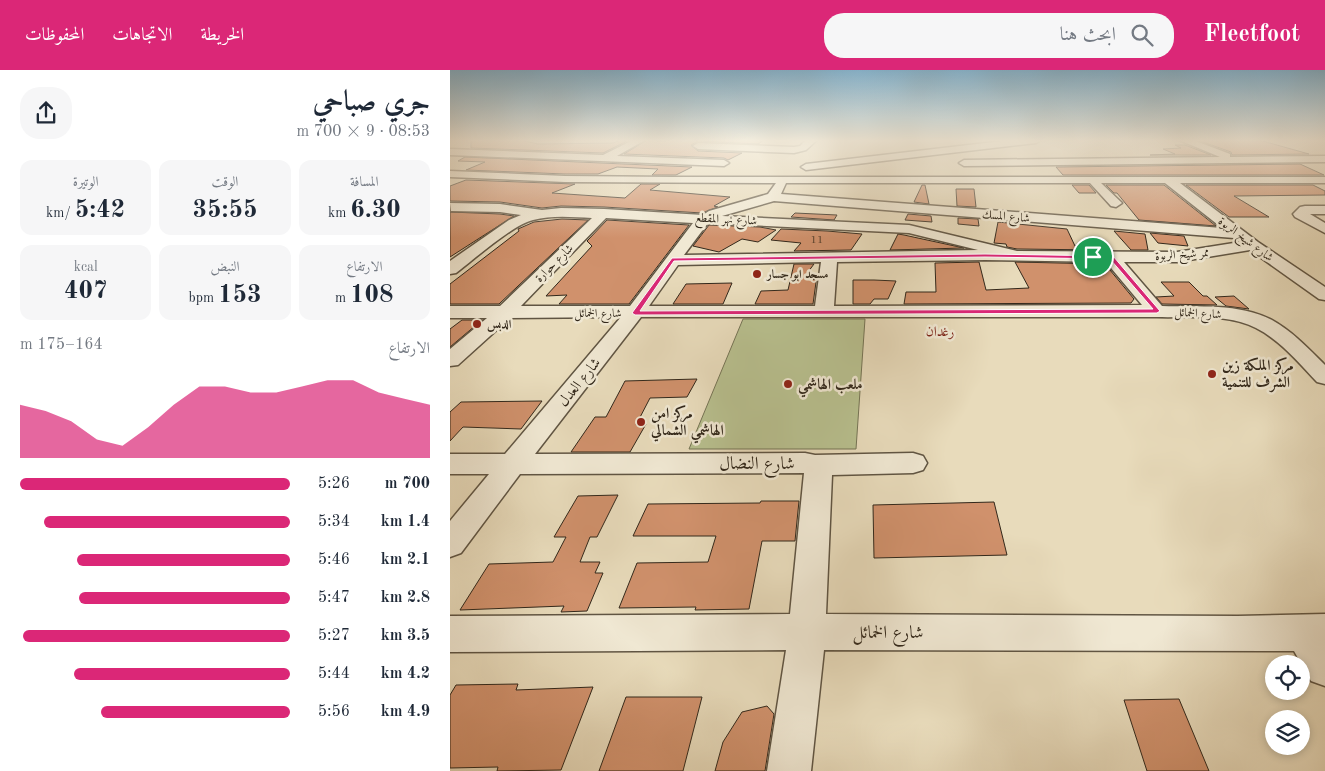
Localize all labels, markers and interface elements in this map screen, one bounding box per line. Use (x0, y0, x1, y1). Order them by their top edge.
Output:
search box (824, 13, 1174, 58)
icon: search (1128, 21, 1156, 49)
text: Fleetfoot (1204, 23, 1300, 47)
text: المحفوظات (25, 26, 84, 44)
text: الاتجاهات (112, 26, 172, 44)
text: الخريطة (200, 26, 244, 44)
text: ابحث هنا (1060, 26, 1116, 45)
button: share (20, 87, 72, 139)
text: جري صباحي (313, 89, 430, 117)
text: 08:53 · 9 × 700 m (297, 124, 430, 140)
text: الوتيرة (73, 175, 99, 189)
text: الوقت (212, 175, 238, 189)
text: المسافة (350, 175, 379, 189)
text: 5:42 (75, 198, 125, 223)
text: 35:55 (193, 198, 258, 223)
text: 6.30 (350, 198, 401, 223)
text: /km (46, 206, 75, 220)
text: km (328, 206, 350, 220)
street label: شارع المسك (981, 208, 1030, 229)
street label: شارع نهر المقطع (694, 212, 757, 232)
street label: شارع شيخ الربوة (1213, 215, 1275, 268)
house number: 11 (811, 235, 823, 246)
pin (1072, 236, 1114, 278)
street label: شارع حوارة (533, 242, 579, 288)
icon: arrive (1079, 243, 1107, 271)
street label: ممر شيخ الربوة (1155, 247, 1210, 267)
text: kcal (74, 260, 98, 274)
text: النبض (211, 260, 239, 274)
text: الارتفاع (346, 260, 383, 274)
marker: مسجد ابو جسار (751, 268, 763, 280)
place label: مسجد ابو جسار (765, 268, 829, 282)
text: 407 (64, 279, 107, 304)
text: 153 (218, 283, 262, 308)
text: 108 (350, 283, 394, 308)
text: bpm (189, 291, 218, 305)
text: m (335, 291, 350, 305)
street label: شارع الخمائل (1174, 307, 1222, 325)
street label: شارع الخمائل (574, 308, 622, 324)
marker: الدبس (471, 318, 483, 330)
place label: الدبس (487, 319, 512, 332)
district label: رغدان (926, 325, 954, 340)
text: 164–175 m (20, 337, 103, 353)
text: الارتفاع (388, 341, 430, 357)
street label: شارع العدل (556, 356, 607, 413)
place label: مركز الملكة زين الشرف للتنمية (1222, 357, 1294, 393)
marker: مركز الملكة زين الشرف للتنمية (1206, 368, 1218, 380)
place label: ملعب الهاشمي (798, 377, 863, 398)
marker: ملعب الهاشمي (782, 378, 794, 390)
place label: مركز امن الهاشمي الشمالي (650, 405, 724, 444)
marker: مركز امن الهاشمي الشمالي (635, 416, 647, 428)
street label: شارع النضال (719, 455, 795, 478)
text: 5:26 (318, 476, 350, 492)
text: 700 m (385, 476, 430, 492)
text: 5:34 (318, 514, 350, 530)
text: 1.4 km (381, 514, 430, 530)
text: 5:46 (318, 552, 350, 568)
text: 2.1 km (381, 552, 430, 568)
text: 5:47 (318, 590, 350, 606)
text: 2.8 km (381, 590, 430, 606)
street label: شارع الخمائل (853, 624, 924, 647)
text: 5:27 (318, 628, 350, 644)
text: 3.5 km (381, 628, 430, 644)
map controls (1265, 655, 1310, 755)
button: locate (1265, 655, 1310, 700)
text: 5:44 (318, 666, 350, 682)
text: 4.2 km (381, 666, 430, 682)
text: 5:56 (318, 704, 350, 720)
text: 4.9 km (381, 704, 430, 720)
button: layers (1265, 710, 1310, 755)

